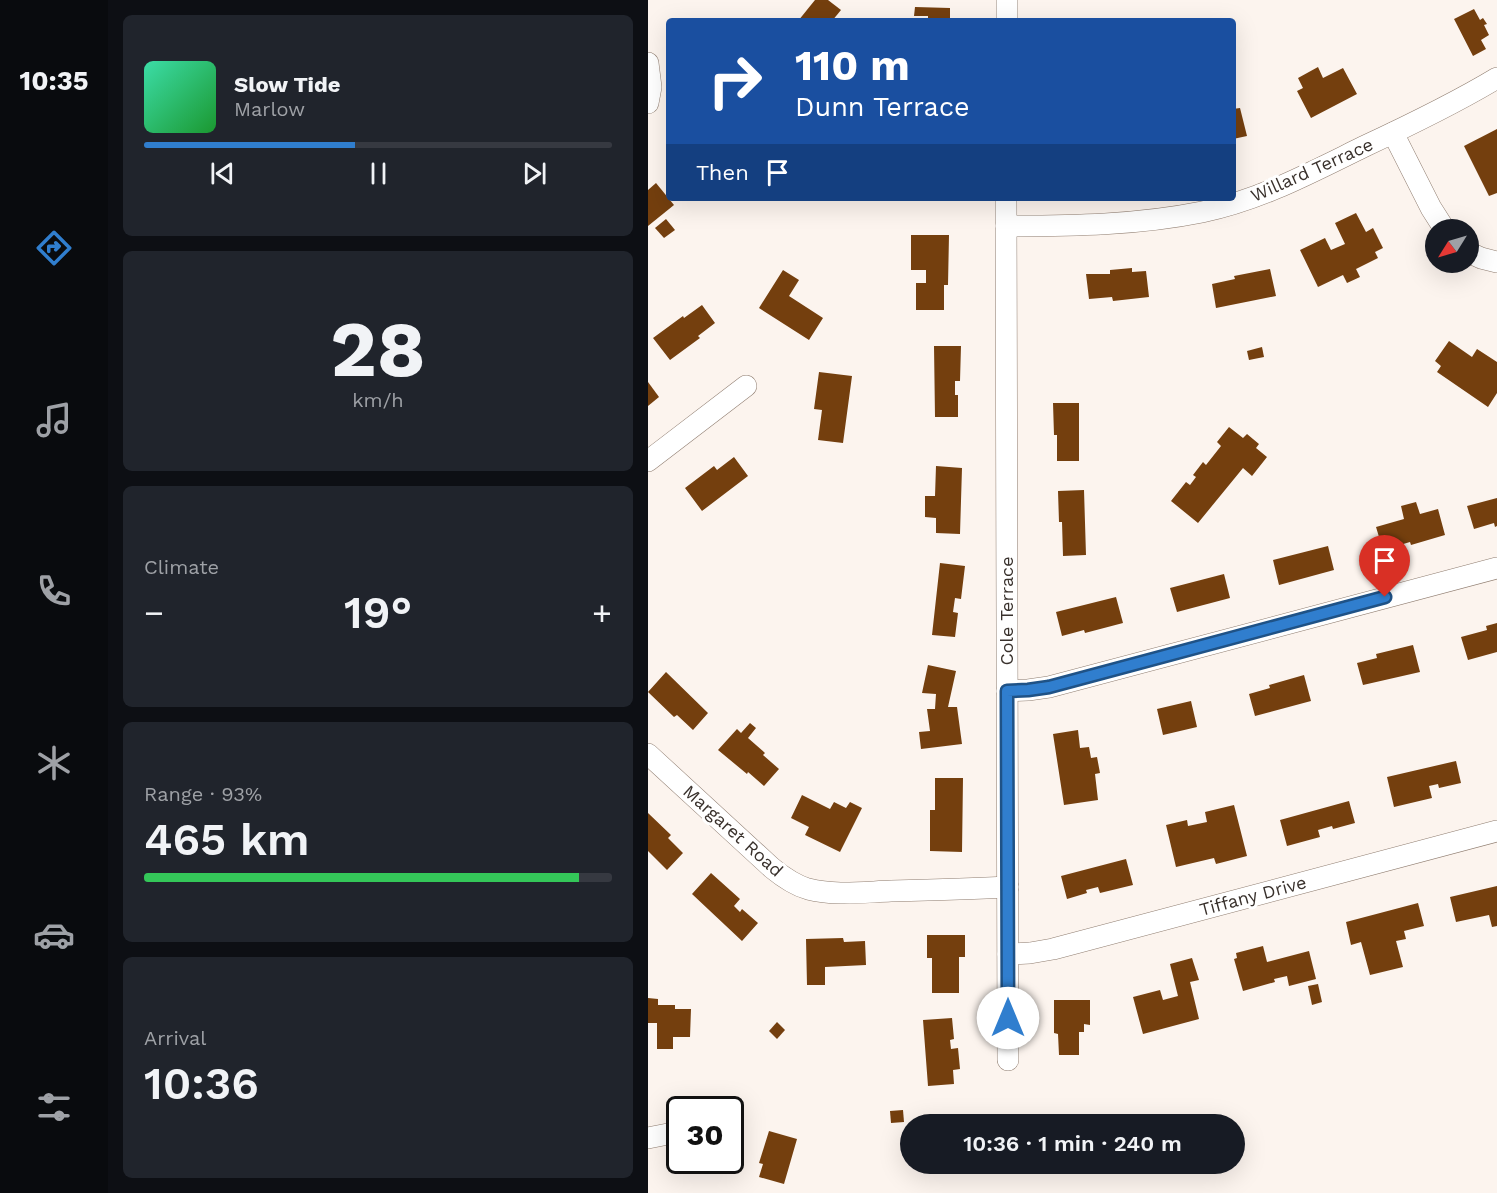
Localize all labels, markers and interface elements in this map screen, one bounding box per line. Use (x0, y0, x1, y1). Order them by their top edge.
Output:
text: 110 m (795, 41, 910, 90)
icon: right (696, 42, 774, 120)
text: 10:35 (20, 65, 88, 97)
text: Slow Tide (234, 72, 341, 97)
text: Dunn Terrace (795, 91, 970, 123)
text: Marlow (234, 97, 305, 121)
street label: Willard Terrace (1247, 133, 1376, 206)
icon: arrive (761, 156, 794, 189)
icon: previous (206, 157, 239, 190)
icon: pause (362, 157, 395, 190)
icon: next (518, 157, 551, 190)
text: Then (696, 160, 749, 185)
north arrow (1425, 219, 1479, 273)
map controls (1425, 219, 1479, 273)
icon: directions (33, 227, 75, 269)
text: 28 (330, 303, 426, 395)
text: km/h (352, 388, 404, 412)
icon: music (33, 399, 75, 441)
pin (1359, 535, 1410, 597)
icon: arrive (1368, 544, 1401, 577)
text: Climate (144, 555, 219, 579)
street label: Cole Terrace (996, 556, 1017, 666)
icon: phone (33, 570, 75, 612)
text: 19° (344, 586, 412, 639)
text: − (144, 593, 164, 632)
text: + (592, 593, 612, 632)
icon: climate (33, 742, 75, 784)
street label: Margaret Road (679, 780, 788, 881)
text: Range · 93% (144, 782, 262, 806)
text: 465 km (144, 813, 310, 866)
street label: Tiffany Drive (1197, 871, 1309, 920)
icon: car (33, 914, 75, 956)
position arrow (976, 986, 1040, 1050)
text: Arrival (144, 1026, 206, 1050)
text: 10:36 (144, 1057, 259, 1110)
icon: filters (33, 1086, 75, 1128)
speed limit sign: 30 (666, 1096, 744, 1174)
text: 10:36 · 1 min · 240 m (963, 1131, 1182, 1156)

